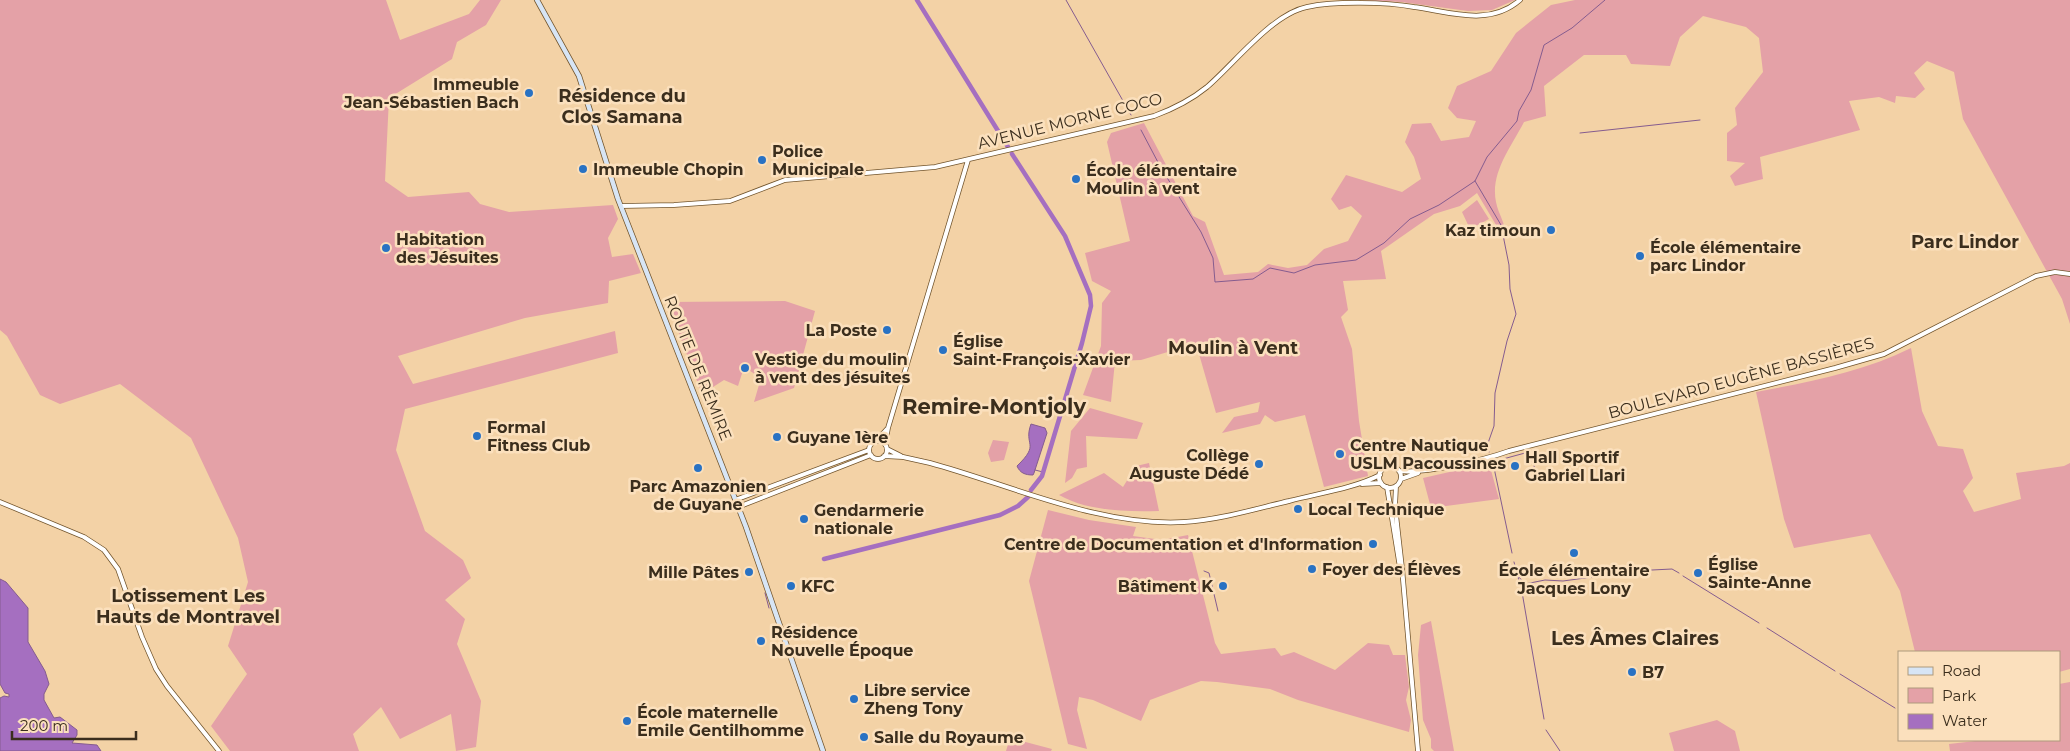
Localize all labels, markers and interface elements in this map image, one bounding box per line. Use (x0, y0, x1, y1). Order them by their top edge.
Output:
place label: Immeuble Jean-Sébastien Bach (343, 75, 519, 112)
district label: Résidence du Clos Samana (558, 85, 686, 128)
marker: Immeuble Jean-Sébastien Bach (523, 87, 535, 99)
street label: AVENUE MORNE COCO (976, 89, 1164, 153)
place label: Police Municipale (772, 142, 864, 179)
marker: Police Municipale (756, 154, 768, 166)
place label: Immeuble Chopin (593, 160, 744, 179)
place label: École élémentaire Moulin à vent (1086, 161, 1237, 198)
marker: Immeuble Chopin (577, 163, 589, 175)
marker: École élémentaire Moulin à vent (1070, 173, 1082, 185)
place label: Kaz timoun (1445, 221, 1541, 240)
marker: Kaz timoun (1545, 224, 1557, 236)
place label: Habitation des Jésuites (396, 230, 499, 267)
district label: Parc Lindor (1911, 231, 2019, 253)
place label: École élémentaire parc Lindor (1650, 238, 1801, 275)
marker: Habitation des Jésuites (380, 242, 392, 254)
marker: École élémentaire parc Lindor (1634, 250, 1646, 262)
street label: ROUTE DE RÉMIRE (660, 293, 736, 443)
place label: La Poste (806, 321, 877, 340)
marker: La Poste (881, 324, 893, 336)
place label: Église Saint-François-Xavier (953, 332, 1131, 370)
street label: BOULEVARD EUGÈNE BASSIÈRES (1606, 333, 1876, 423)
district label: Moulin à Vent (1168, 337, 1298, 359)
marker: Église Saint-François-Xavier (937, 344, 949, 356)
place label: Vestige du moulin à vent des jésuites (754, 350, 911, 387)
marker: Vestige du moulin à vent des jésuites (739, 362, 751, 374)
district label: Remire-Montjoly (902, 394, 1086, 419)
place label: Formal Fitness Club (487, 418, 590, 455)
place label: Guyane 1ère (787, 428, 888, 447)
marker: Formal Fitness Club (471, 430, 483, 442)
marker: Guyane 1ère (771, 431, 783, 443)
place label: Centre Nautique USLM Pacoussines (1350, 436, 1507, 473)
place label: Collège Auguste Dédé (1128, 446, 1249, 483)
marker: Centre Nautique USLM Pacoussines (1334, 448, 1346, 460)
place label: Hall Sportif Gabriel Llari (1525, 448, 1625, 485)
marker: Collège Auguste Dédé (1253, 458, 1265, 470)
marker: Hall Sportif Gabriel Llari (1509, 460, 1521, 472)
marker: Parc Amazonien de Guyane (692, 462, 704, 474)
place label: Parc Amazonien de Guyane (629, 477, 767, 514)
place label: Local Technique (1308, 500, 1444, 519)
place label: Gendarmerie nationale (814, 501, 924, 538)
marker: Local Technique (1292, 503, 1304, 515)
marker: Gendarmerie nationale (798, 513, 810, 525)
place label: Centre de Documentation et d'Information (1004, 535, 1363, 554)
marker: Centre de Documentation et d'Information (1367, 538, 1379, 550)
marker: École élémentaire Jacques Lony (1568, 547, 1580, 559)
place label: Église Sainte-Anne (1708, 555, 1811, 592)
place label: Foyer des Élèves (1322, 560, 1461, 579)
place label: École élémentaire Jacques Lony (1498, 561, 1650, 598)
place label: Mille Pâtes (648, 563, 739, 582)
marker: Foyer des Élèves (1306, 563, 1318, 575)
marker: Mille Pâtes (743, 566, 755, 578)
marker: Église Sainte-Anne (1692, 567, 1704, 579)
place label: KFC (801, 577, 835, 596)
place label: Bâtiment K (1118, 577, 1214, 596)
marker: KFC (785, 580, 797, 592)
marker: Bâtiment K (1217, 580, 1229, 592)
district label: Lotissement Les Hauts de Montravel (96, 585, 280, 628)
place label: Résidence Nouvelle Époque (771, 623, 913, 660)
district label: Les Âmes Claires (1551, 627, 1719, 650)
marker: Résidence Nouvelle Époque (755, 635, 767, 647)
legend (1898, 651, 2060, 741)
text: Road (1942, 661, 1981, 680)
place label: B7 (1642, 663, 1664, 682)
marker: B7 (1626, 666, 1638, 678)
place label: Libre service Zheng Tony (864, 681, 970, 718)
text: Park (1942, 686, 1976, 705)
marker: Libre service Zheng Tony (848, 693, 860, 705)
place label: École maternelle Emile Gentilhomme (637, 703, 804, 740)
scale bar (12, 708, 136, 740)
text: Water (1942, 711, 1988, 730)
marker: École maternelle Emile Gentilhomme (621, 715, 633, 727)
text: 200 m (20, 716, 68, 735)
place label: Salle du Royaume (874, 728, 1024, 747)
marker: Salle du Royaume (858, 731, 870, 743)

